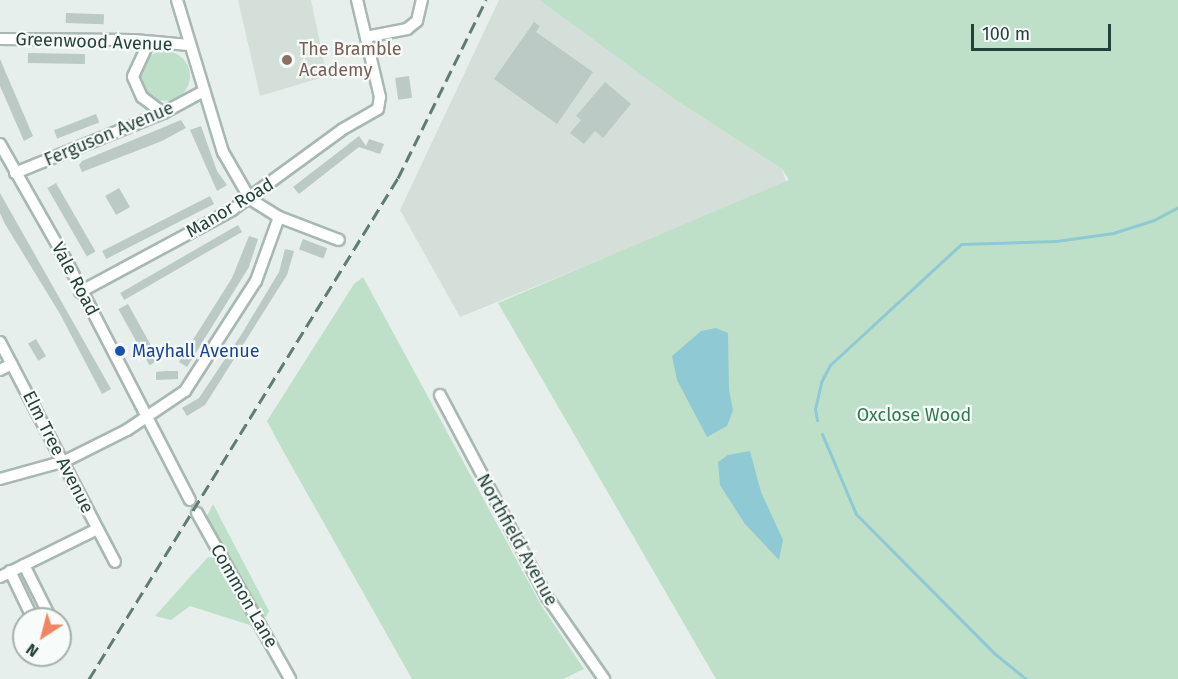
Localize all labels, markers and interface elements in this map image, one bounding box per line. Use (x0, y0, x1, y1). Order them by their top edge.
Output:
scale bar (974, 12, 1114, 50)
text: 100 m (982, 23, 1030, 45)
street label: Greenwood Avenue (15, 28, 173, 56)
place label: The Bramble Academy (299, 39, 402, 82)
marker: The Bramble Academy (280, 53, 294, 67)
street label: Ferguson Avenue (41, 97, 177, 171)
street label: Manor Road (182, 173, 278, 243)
street label: Vale Road (47, 239, 103, 319)
place label: Mayhall Avenue (132, 340, 260, 362)
marker: Mayhall Avenue (113, 344, 127, 358)
street label: Elm Tree Avenue (18, 387, 98, 517)
park label: Oxclose Wood (857, 404, 971, 426)
street label: Northfield Avenue (472, 470, 562, 610)
street label: Common Lane (206, 540, 282, 652)
north arrow (12, 607, 72, 667)
text: N (22, 640, 42, 661)

